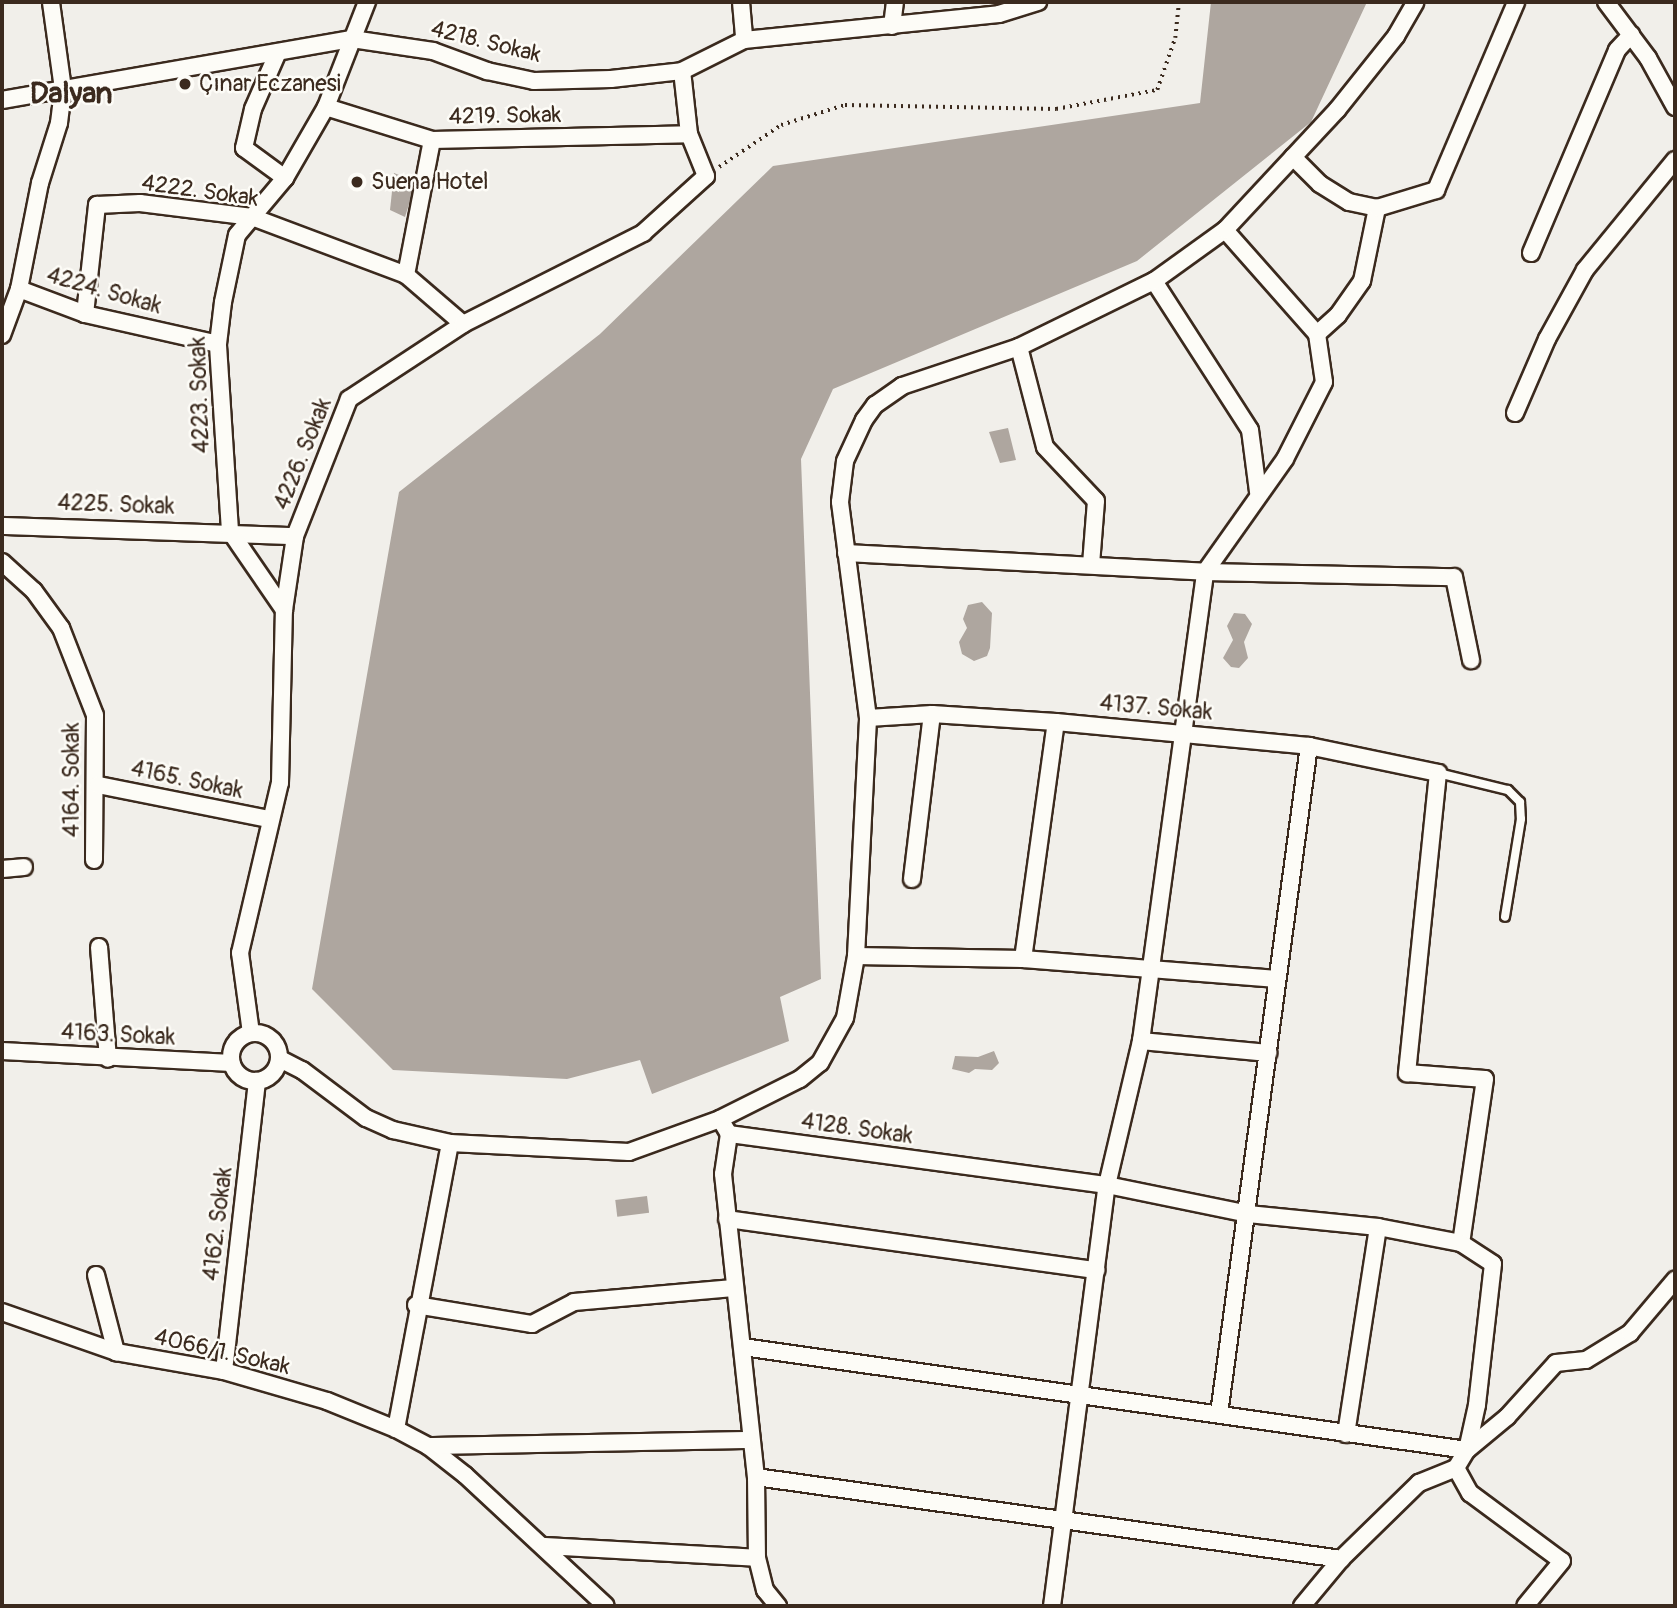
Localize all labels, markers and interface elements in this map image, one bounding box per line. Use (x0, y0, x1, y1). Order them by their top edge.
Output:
street label: 4218. Sokak (428, 15, 544, 69)
place label: Çınar Eczanesi (199, 70, 341, 98)
district label: Dalyan (30, 76, 112, 112)
marker: Çınar Eczanesi (177, 76, 193, 92)
street label: 4219. Sokak (448, 101, 562, 131)
place label: Suena Hotel (371, 168, 489, 196)
street label: 4222. Sokak (140, 169, 260, 213)
marker: Suena Hotel (349, 174, 365, 190)
street label: 4224. Sokak (43, 261, 165, 321)
street label: 4223. Sokak (184, 336, 216, 454)
street label: 4226. Sokak (268, 394, 338, 514)
street label: 4225. Sokak (57, 489, 175, 521)
street label: 4137. Sokak (1099, 689, 1213, 727)
street label: 4164. Sokak (58, 723, 86, 837)
street label: 4165. Sokak (128, 755, 246, 805)
street label: 4163. Sokak (60, 1018, 176, 1052)
street label: 4128. Sokak (799, 1108, 915, 1150)
street label: 4162. Sokak (197, 1166, 239, 1282)
street label: 4066/1. Sokak (151, 1323, 293, 1381)

